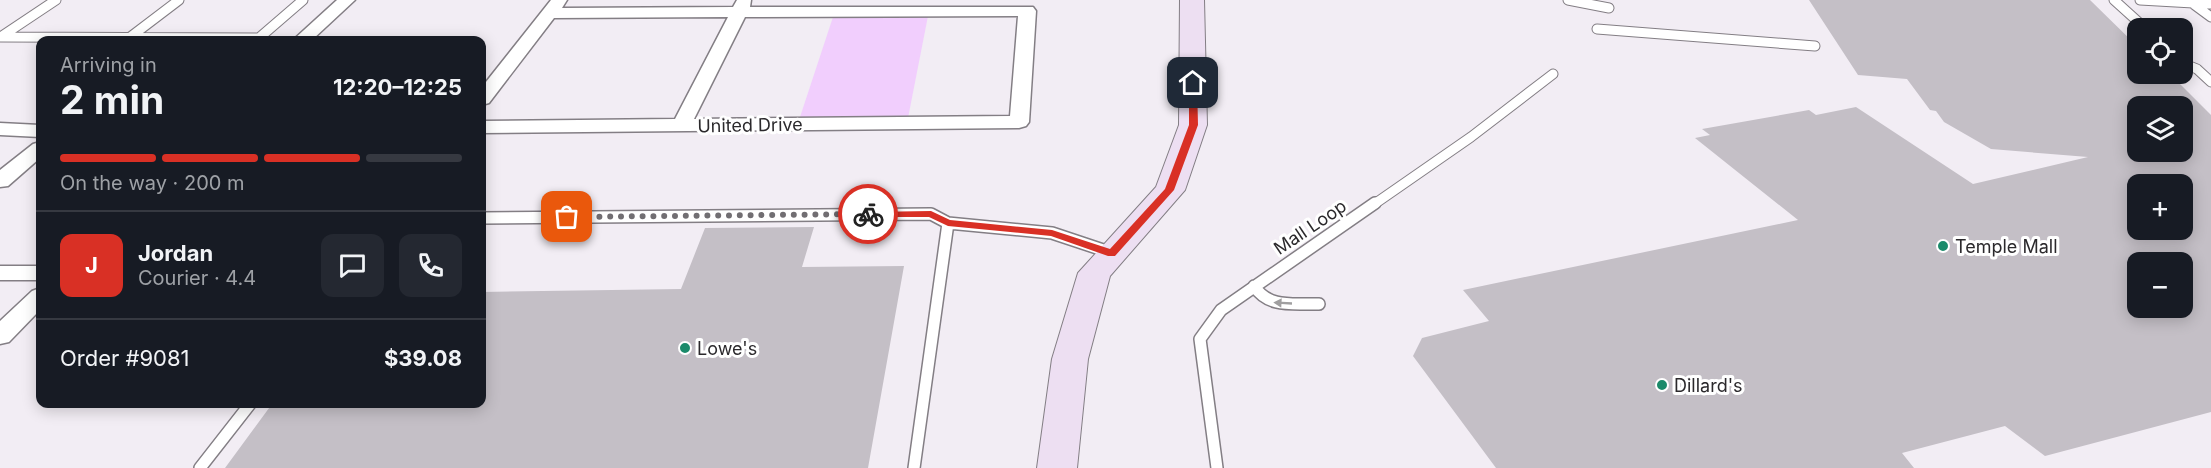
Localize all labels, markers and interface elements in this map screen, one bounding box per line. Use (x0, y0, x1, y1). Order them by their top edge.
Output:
map controls (2127, 18, 2193, 318)
button: locate (2127, 18, 2193, 84)
text: Arriving in (60, 53, 157, 77)
pin (1167, 57, 1218, 108)
icon: home (1176, 66, 1209, 99)
text: 12:20–12:25 (333, 74, 462, 100)
text: 2 min (60, 76, 164, 123)
button: layers (2127, 96, 2193, 162)
street label: United Drive (697, 114, 803, 136)
text: On the way · 200 m (60, 171, 245, 195)
button: + (2127, 174, 2193, 240)
courier (838, 184, 898, 244)
pin (541, 191, 592, 242)
street label: Mall Loop (1270, 195, 1350, 259)
icon: bike (852, 198, 885, 231)
icon: bag (550, 200, 583, 233)
button: chat (321, 234, 384, 297)
button: phone (399, 234, 462, 297)
place label: Temple Mall (1955, 236, 2058, 257)
marker: Temple Mall (1936, 239, 1950, 253)
text: Jordan (138, 240, 213, 266)
text: J (85, 252, 98, 278)
button: − (2127, 252, 2193, 318)
text: Courier · 4.4 (138, 266, 256, 290)
one-way arrow (1273, 298, 1292, 308)
place label: Lowe's (697, 338, 757, 359)
marker: Lowe's (678, 341, 692, 355)
text: Order #9081 (60, 345, 190, 371)
text: $39.08 (384, 345, 462, 371)
place label: Dillard's (1674, 375, 1743, 396)
marker: Dillard's (1655, 378, 1669, 392)

